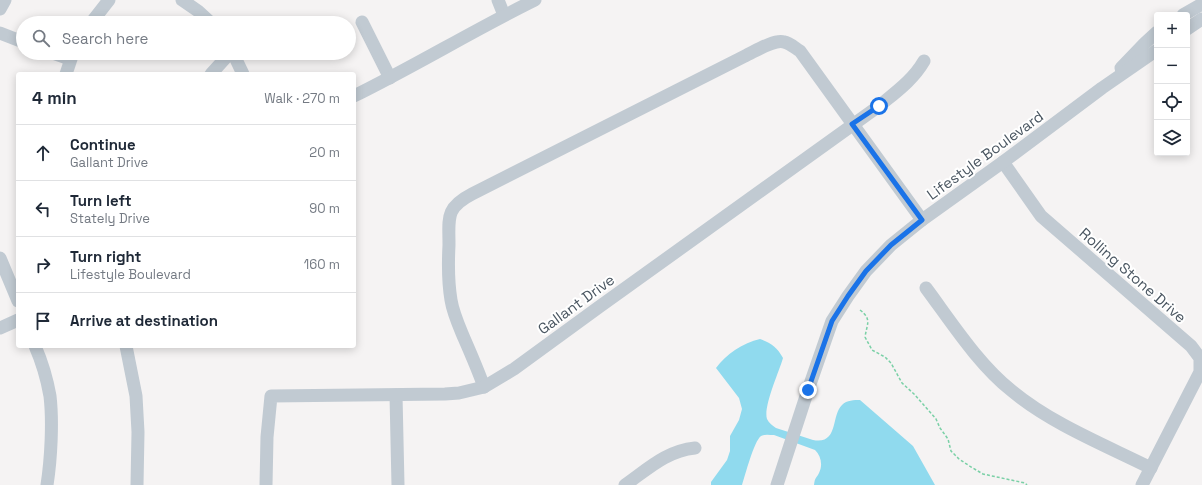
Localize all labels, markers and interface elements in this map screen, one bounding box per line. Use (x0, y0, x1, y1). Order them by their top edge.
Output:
map controls (1154, 12, 1190, 156)
button: + (1154, 12, 1190, 48)
search box (16, 16, 356, 60)
icon: search (30, 27, 52, 49)
text: Search here (62, 29, 148, 48)
button: − (1154, 48, 1190, 84)
button: locate (1154, 84, 1190, 120)
text: 4 min (32, 87, 77, 109)
text: Walk · 270 m (264, 90, 340, 107)
route start (870, 97, 888, 115)
street label: Lifestyle Boulevard (923, 106, 1047, 204)
button: layers (1154, 120, 1190, 156)
text: Continue (70, 135, 136, 154)
icon: ahead (32, 142, 54, 164)
text: 20 m (309, 144, 340, 161)
text: Gallant Drive (70, 154, 148, 171)
text: Turn left (70, 191, 132, 210)
icon: left (32, 198, 54, 220)
text: 90 m (309, 200, 340, 217)
text: Stately Drive (70, 210, 150, 227)
street label: Rolling Stone Drive (1076, 223, 1190, 327)
text: Turn right (70, 247, 141, 266)
icon: right (32, 254, 54, 276)
text: 160 m (304, 256, 340, 273)
text: Lifestyle Boulevard (70, 266, 191, 283)
street label: Gallant Drive (534, 270, 618, 338)
icon: arrive (32, 310, 54, 332)
text: Arrive at destination (70, 311, 218, 330)
route end (799, 381, 817, 399)

